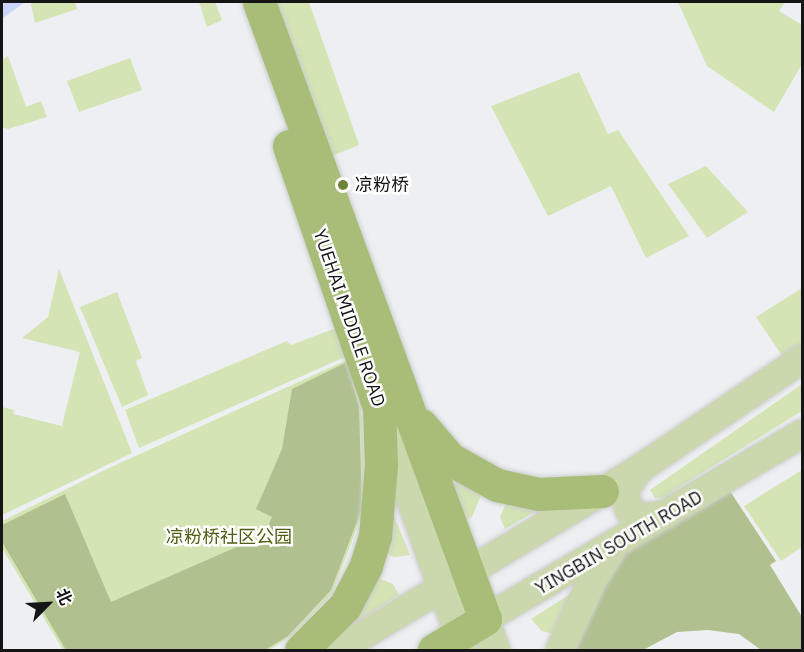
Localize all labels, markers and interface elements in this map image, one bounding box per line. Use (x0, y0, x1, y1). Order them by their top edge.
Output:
place label: 凉粉桥 (355, 174, 409, 196)
marker: 凉粉桥 (336, 178, 350, 192)
street label: YUEHAI MIDDLE ROAD (308, 226, 390, 410)
street label: YINGBIN SOUTH ROAD (532, 486, 706, 600)
park label: 凉粉桥社区公园 (166, 526, 292, 548)
north arrow (18, 574, 78, 634)
text: 北 (52, 585, 77, 608)

